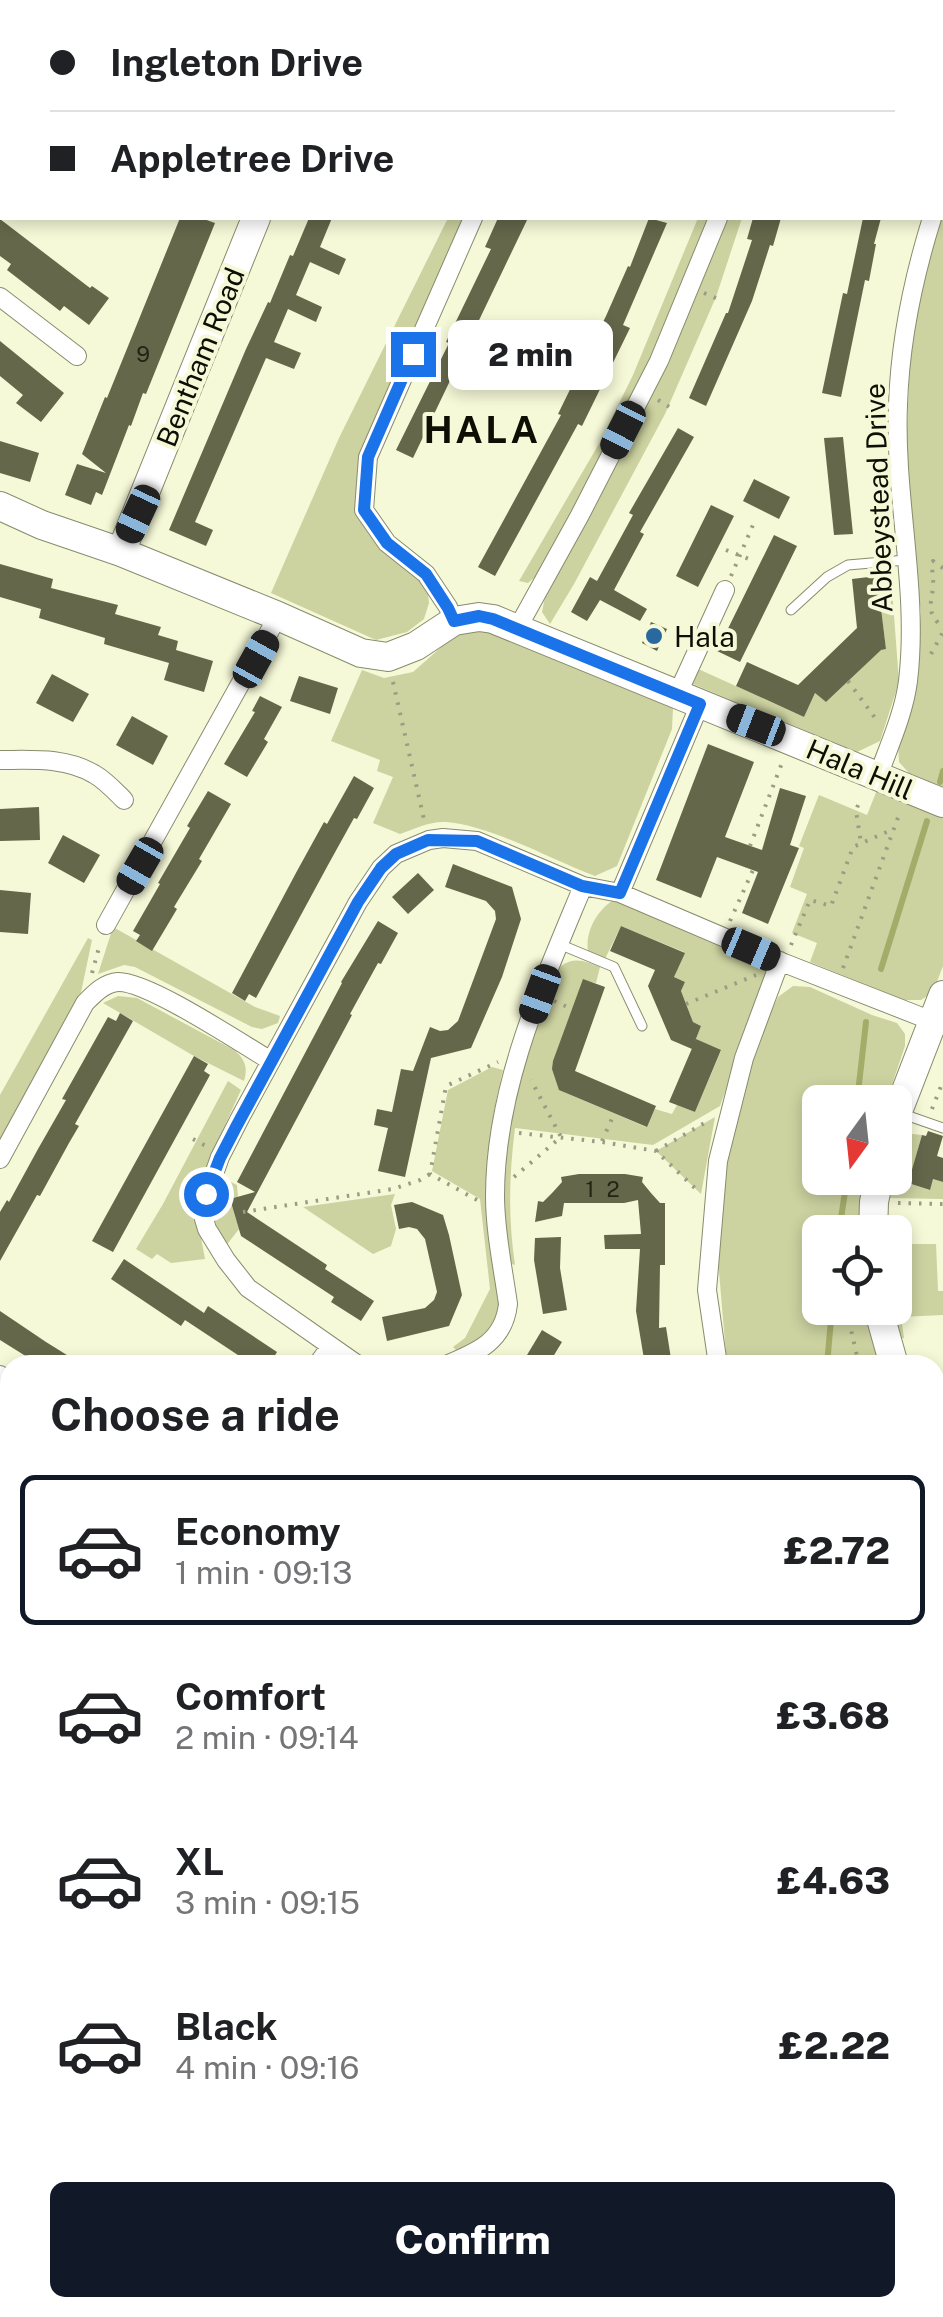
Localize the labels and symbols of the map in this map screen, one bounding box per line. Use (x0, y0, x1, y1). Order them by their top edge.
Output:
street label: Bentham Road (149, 263, 251, 451)
callout: 2 min (448, 319, 613, 389)
route end (391, 332, 436, 377)
house number: 9 (136, 341, 150, 367)
street label: Abbeystead Drive (858, 383, 898, 613)
car (596, 396, 650, 464)
district label: HALA (424, 407, 541, 452)
car (112, 480, 164, 548)
place label: Hala (674, 620, 735, 653)
car (228, 625, 284, 693)
marker: Hala (643, 625, 665, 647)
car (723, 700, 789, 750)
street label: Hala Hill (802, 732, 918, 806)
car (112, 833, 168, 899)
car (718, 923, 784, 975)
car (516, 961, 564, 1027)
north arrow (802, 1085, 912, 1195)
route start (184, 1172, 229, 1217)
house number: 1 (586, 1176, 594, 1202)
house number: 2 (606, 1176, 620, 1202)

